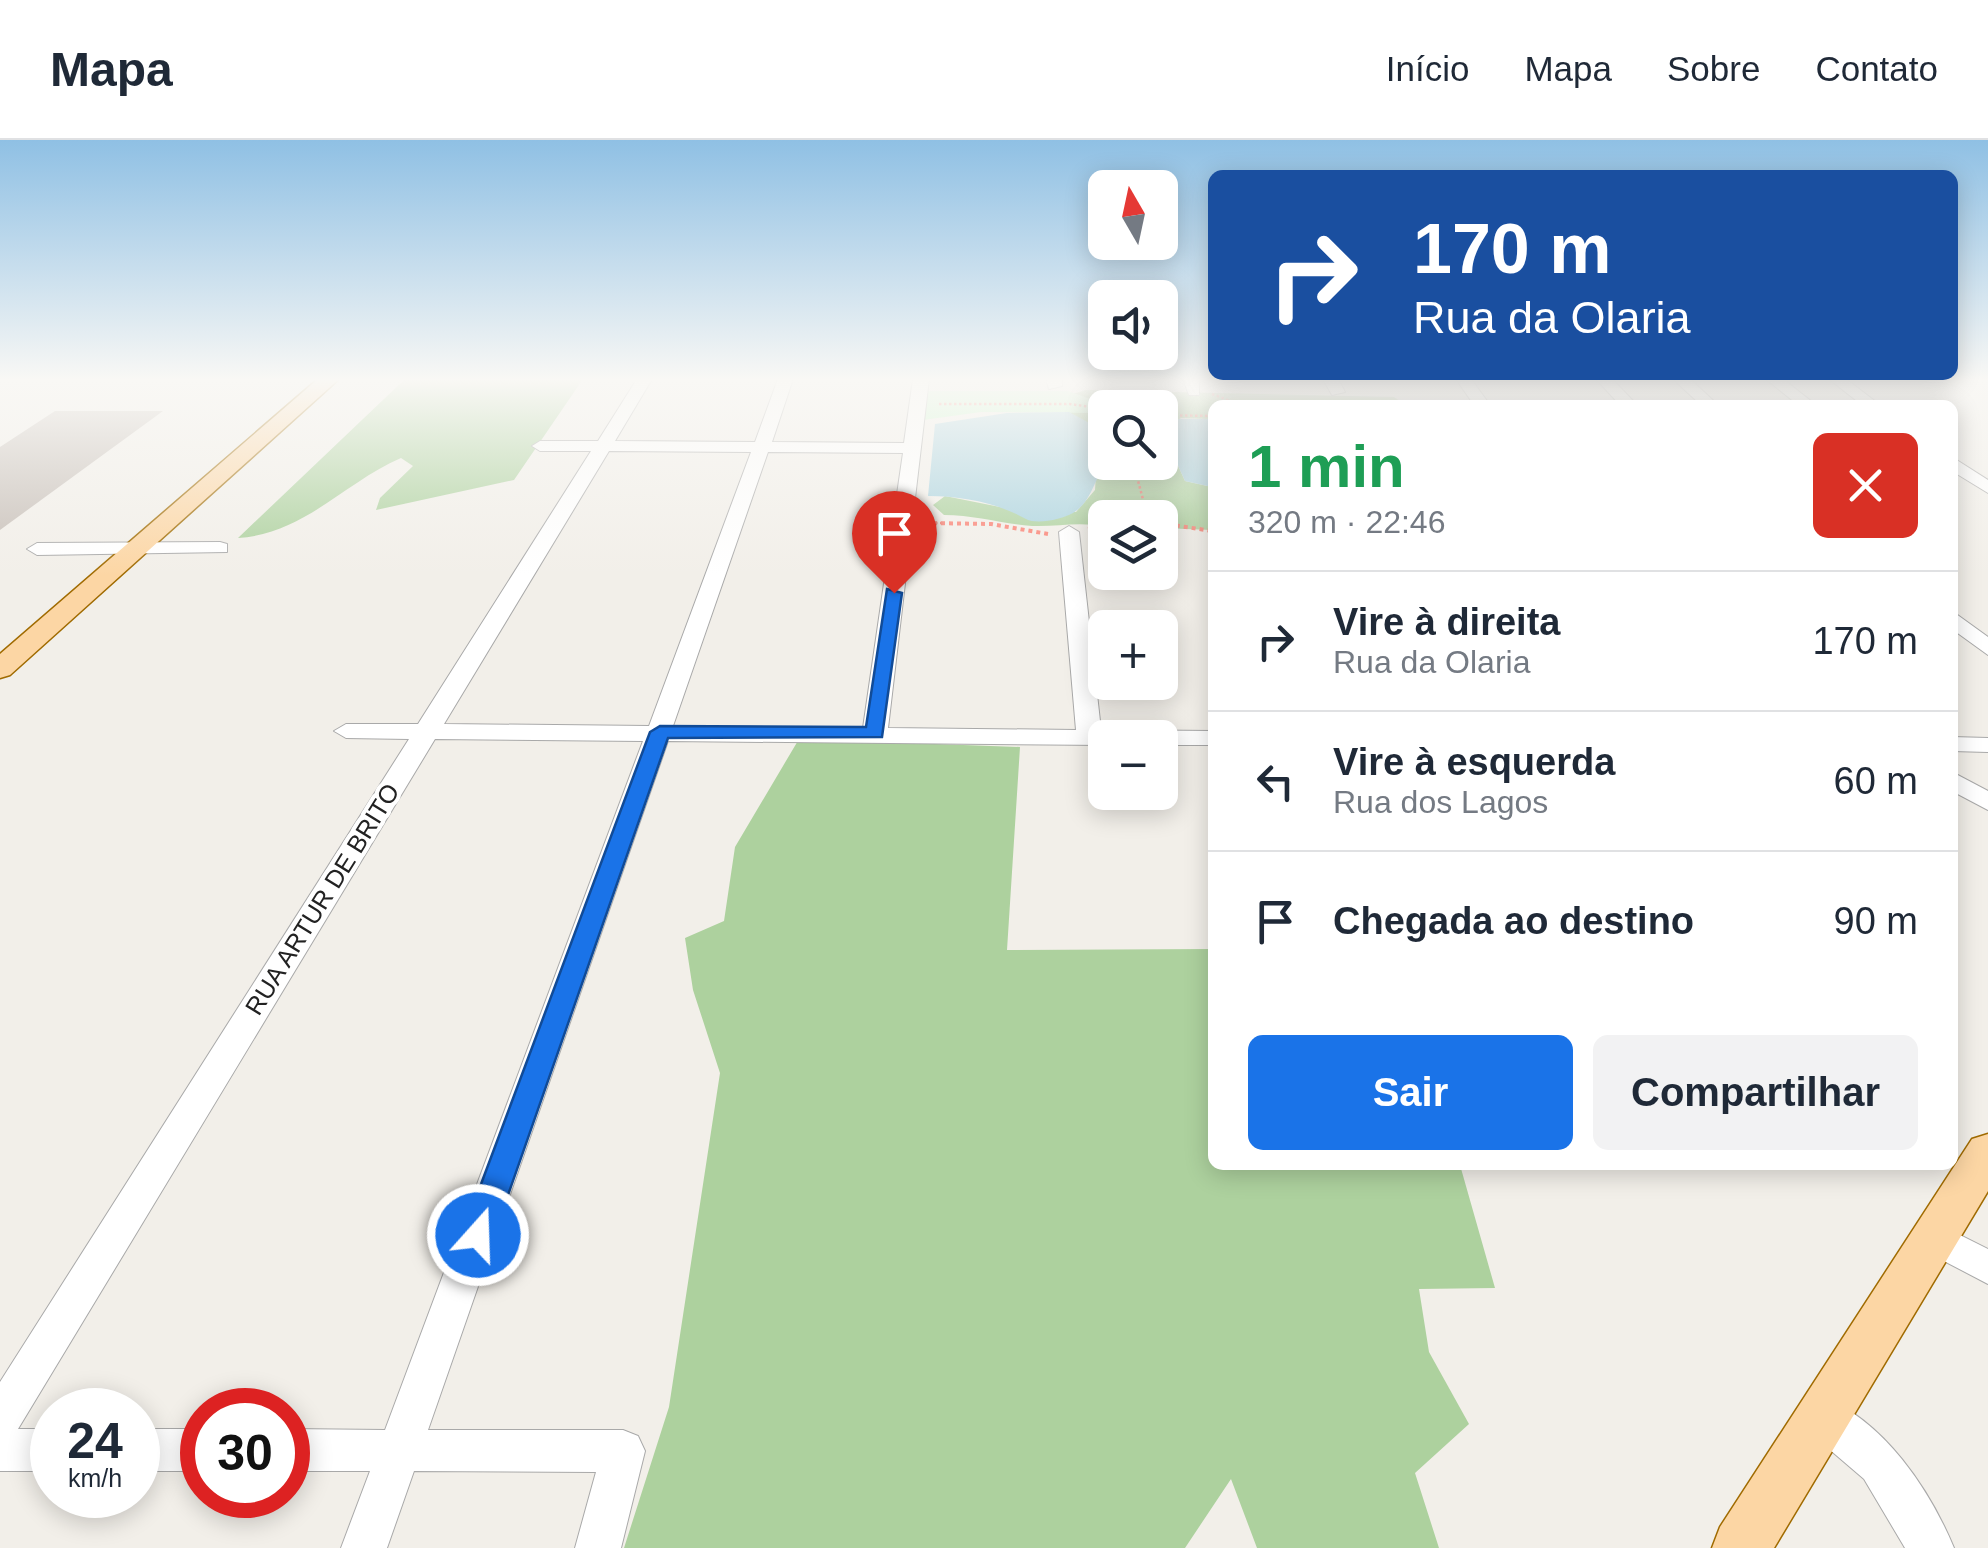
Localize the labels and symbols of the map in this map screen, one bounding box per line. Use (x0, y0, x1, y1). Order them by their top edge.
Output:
north arrow (1088, 170, 1178, 260)
pin (852, 491, 937, 594)
street label: RUA ARTUR DE BRITO (239, 778, 405, 1020)
position arrow (426, 1183, 530, 1287)
speed limit sign: 30 (180, 1388, 310, 1518)

